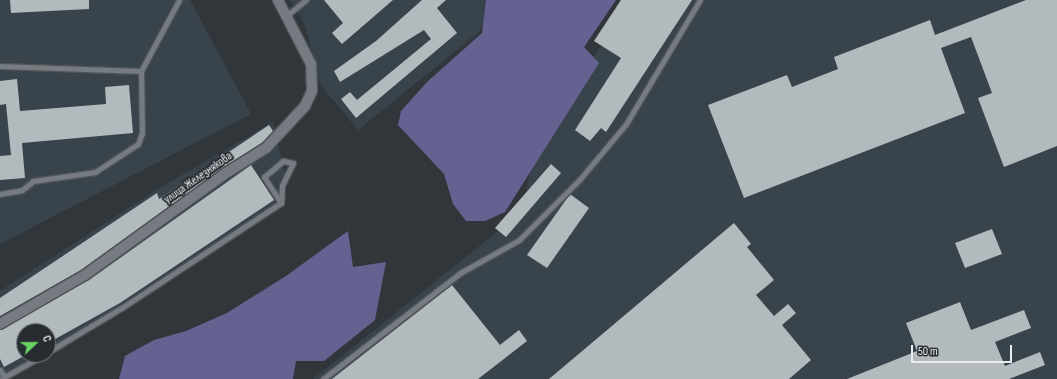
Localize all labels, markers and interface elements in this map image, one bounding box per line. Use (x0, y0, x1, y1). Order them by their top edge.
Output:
street label: улица Железнякова (161, 149, 235, 207)
north arrow (16, 323, 56, 363)
text: С (40, 334, 54, 344)
scale bar (913, 337, 1014, 363)
text: 50 m (918, 344, 938, 359)

